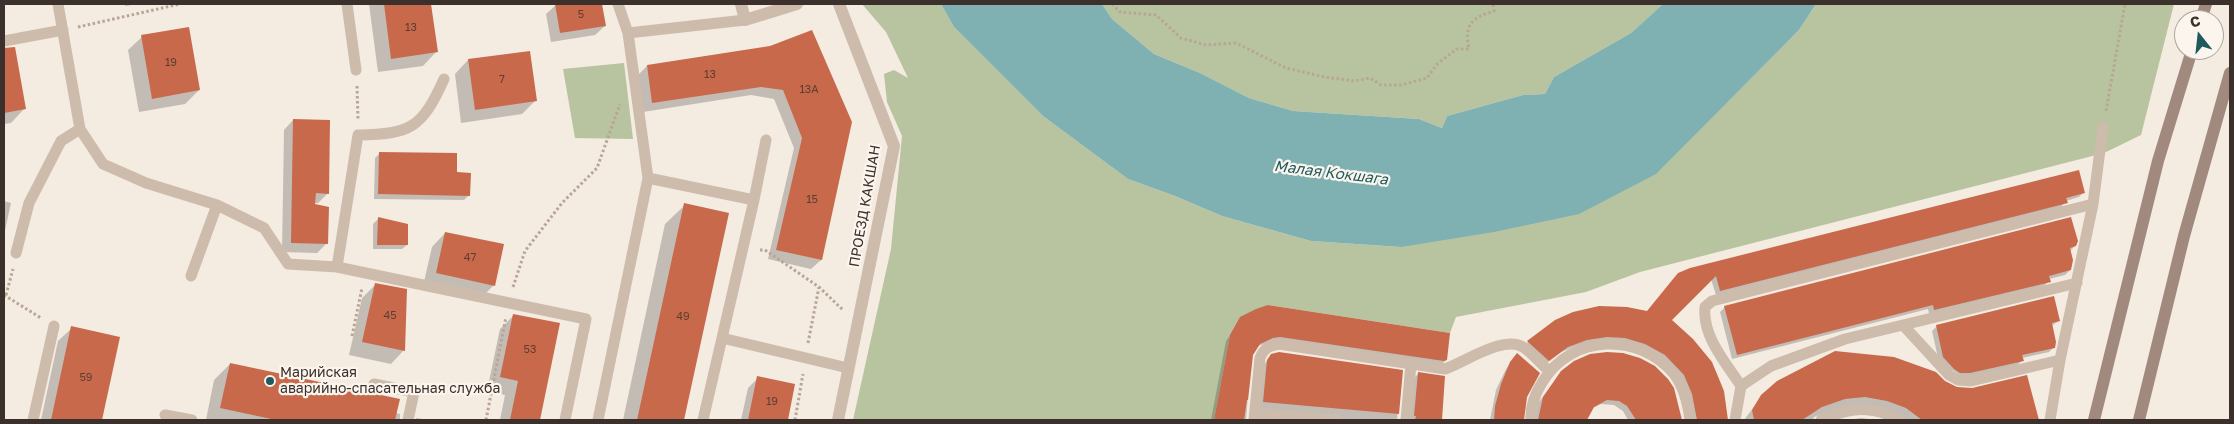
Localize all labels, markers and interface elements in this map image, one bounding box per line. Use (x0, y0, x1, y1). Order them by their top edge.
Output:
house number: 5 (578, 8, 584, 22)
north arrow (2174, 10, 2224, 60)
text: С (2188, 12, 2202, 31)
house number: 13 (405, 21, 417, 35)
house number: 19 (165, 56, 177, 70)
house number: 13 (704, 68, 716, 82)
house number: 7 (499, 73, 505, 87)
house number: 13А (799, 83, 819, 97)
street label: ПРОЕЗД КАКШАН (846, 143, 884, 269)
water label: Малая Кокшага (1273, 157, 1389, 189)
house number: 15 (806, 193, 818, 207)
house number: 47 (464, 251, 476, 265)
house number: 45 (383, 309, 397, 323)
house number: 49 (676, 310, 690, 324)
house number: 53 (524, 343, 536, 357)
place label: Марийская аварийно-спасательная служба (280, 365, 500, 398)
house number: 59 (79, 371, 93, 385)
marker: Марийская аварийно-спасательная служба (264, 375, 276, 387)
house number: 19 (766, 395, 778, 409)

